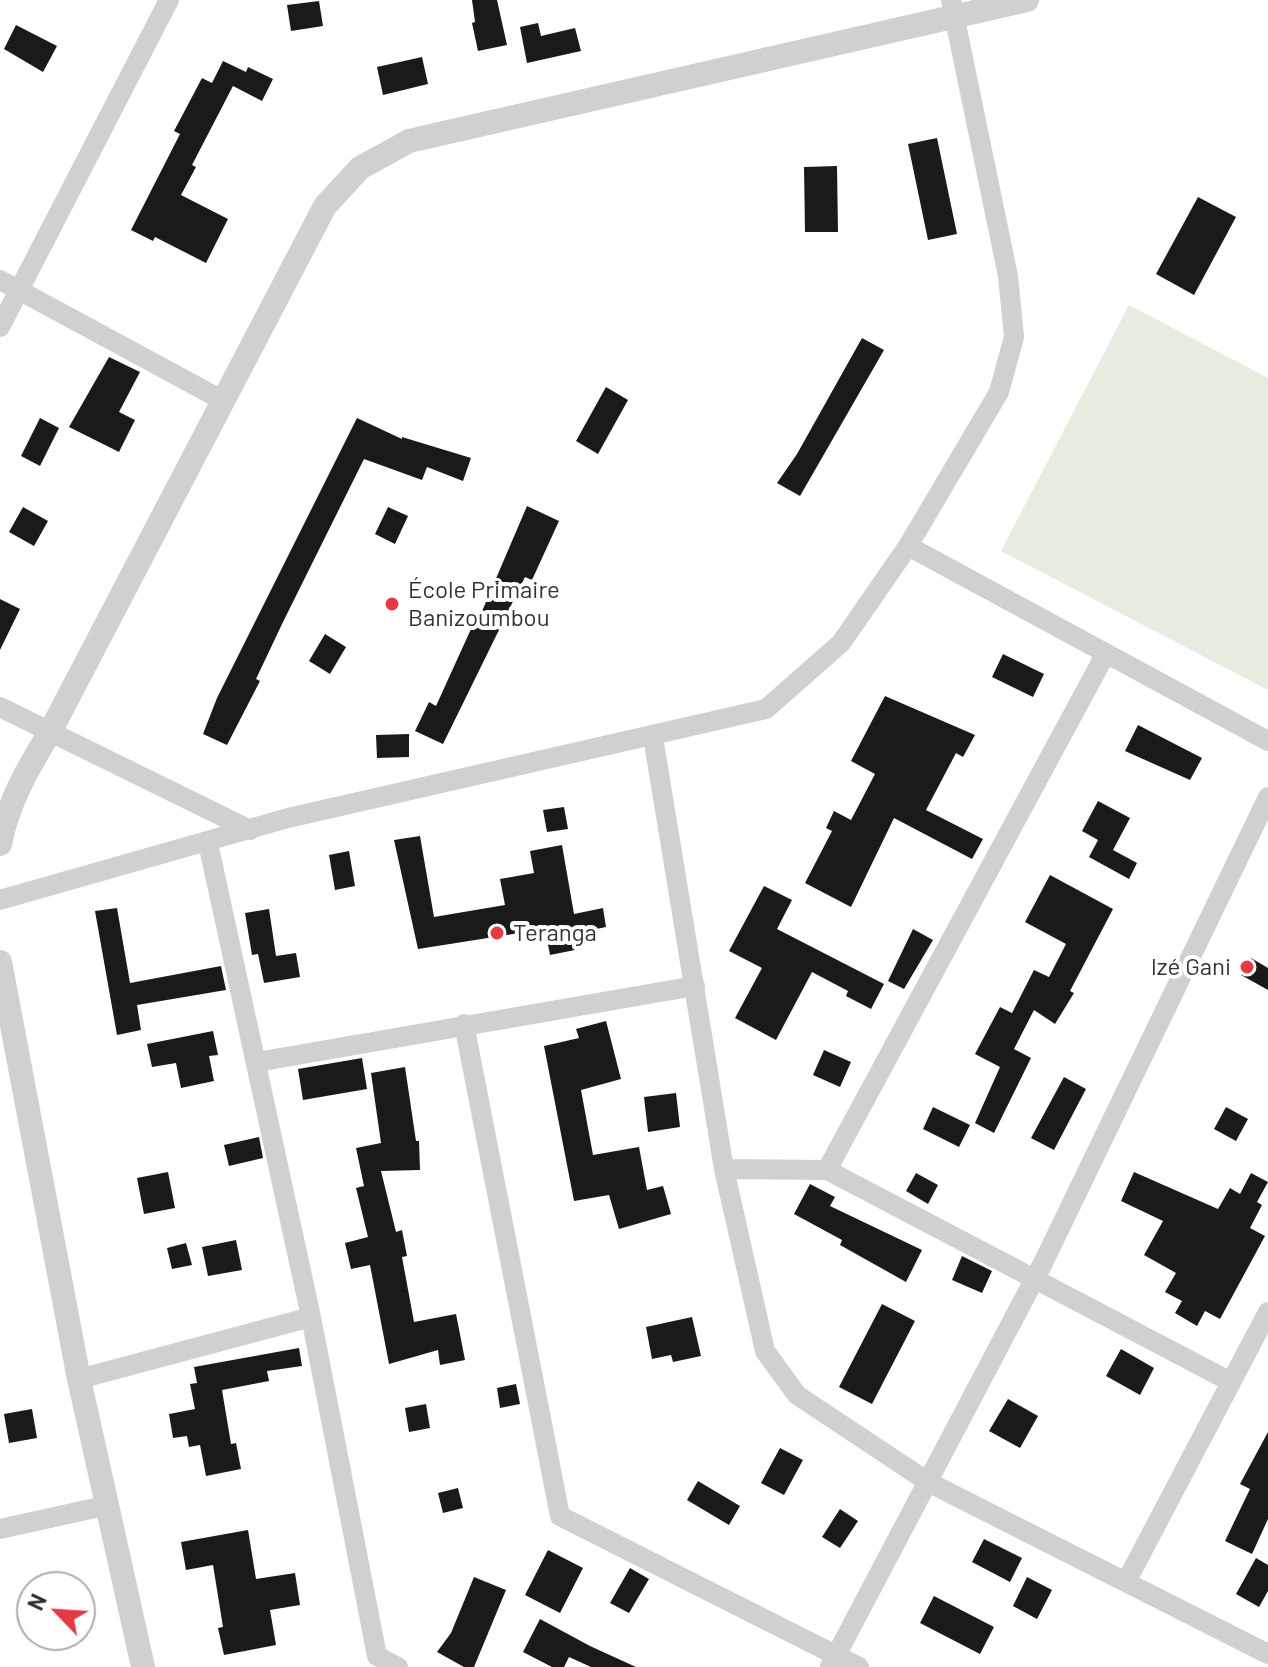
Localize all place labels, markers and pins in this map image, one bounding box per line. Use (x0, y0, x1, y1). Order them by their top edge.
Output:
place label: École Primaire Banizoumbou (408, 576, 560, 632)
marker: École Primaire Banizoumbou (383, 595, 401, 613)
place label: Teranga (513, 919, 597, 947)
marker: Teranga (488, 924, 506, 942)
place label: Izé Gani (1151, 953, 1231, 981)
marker: Izé Gani (1238, 958, 1256, 976)

